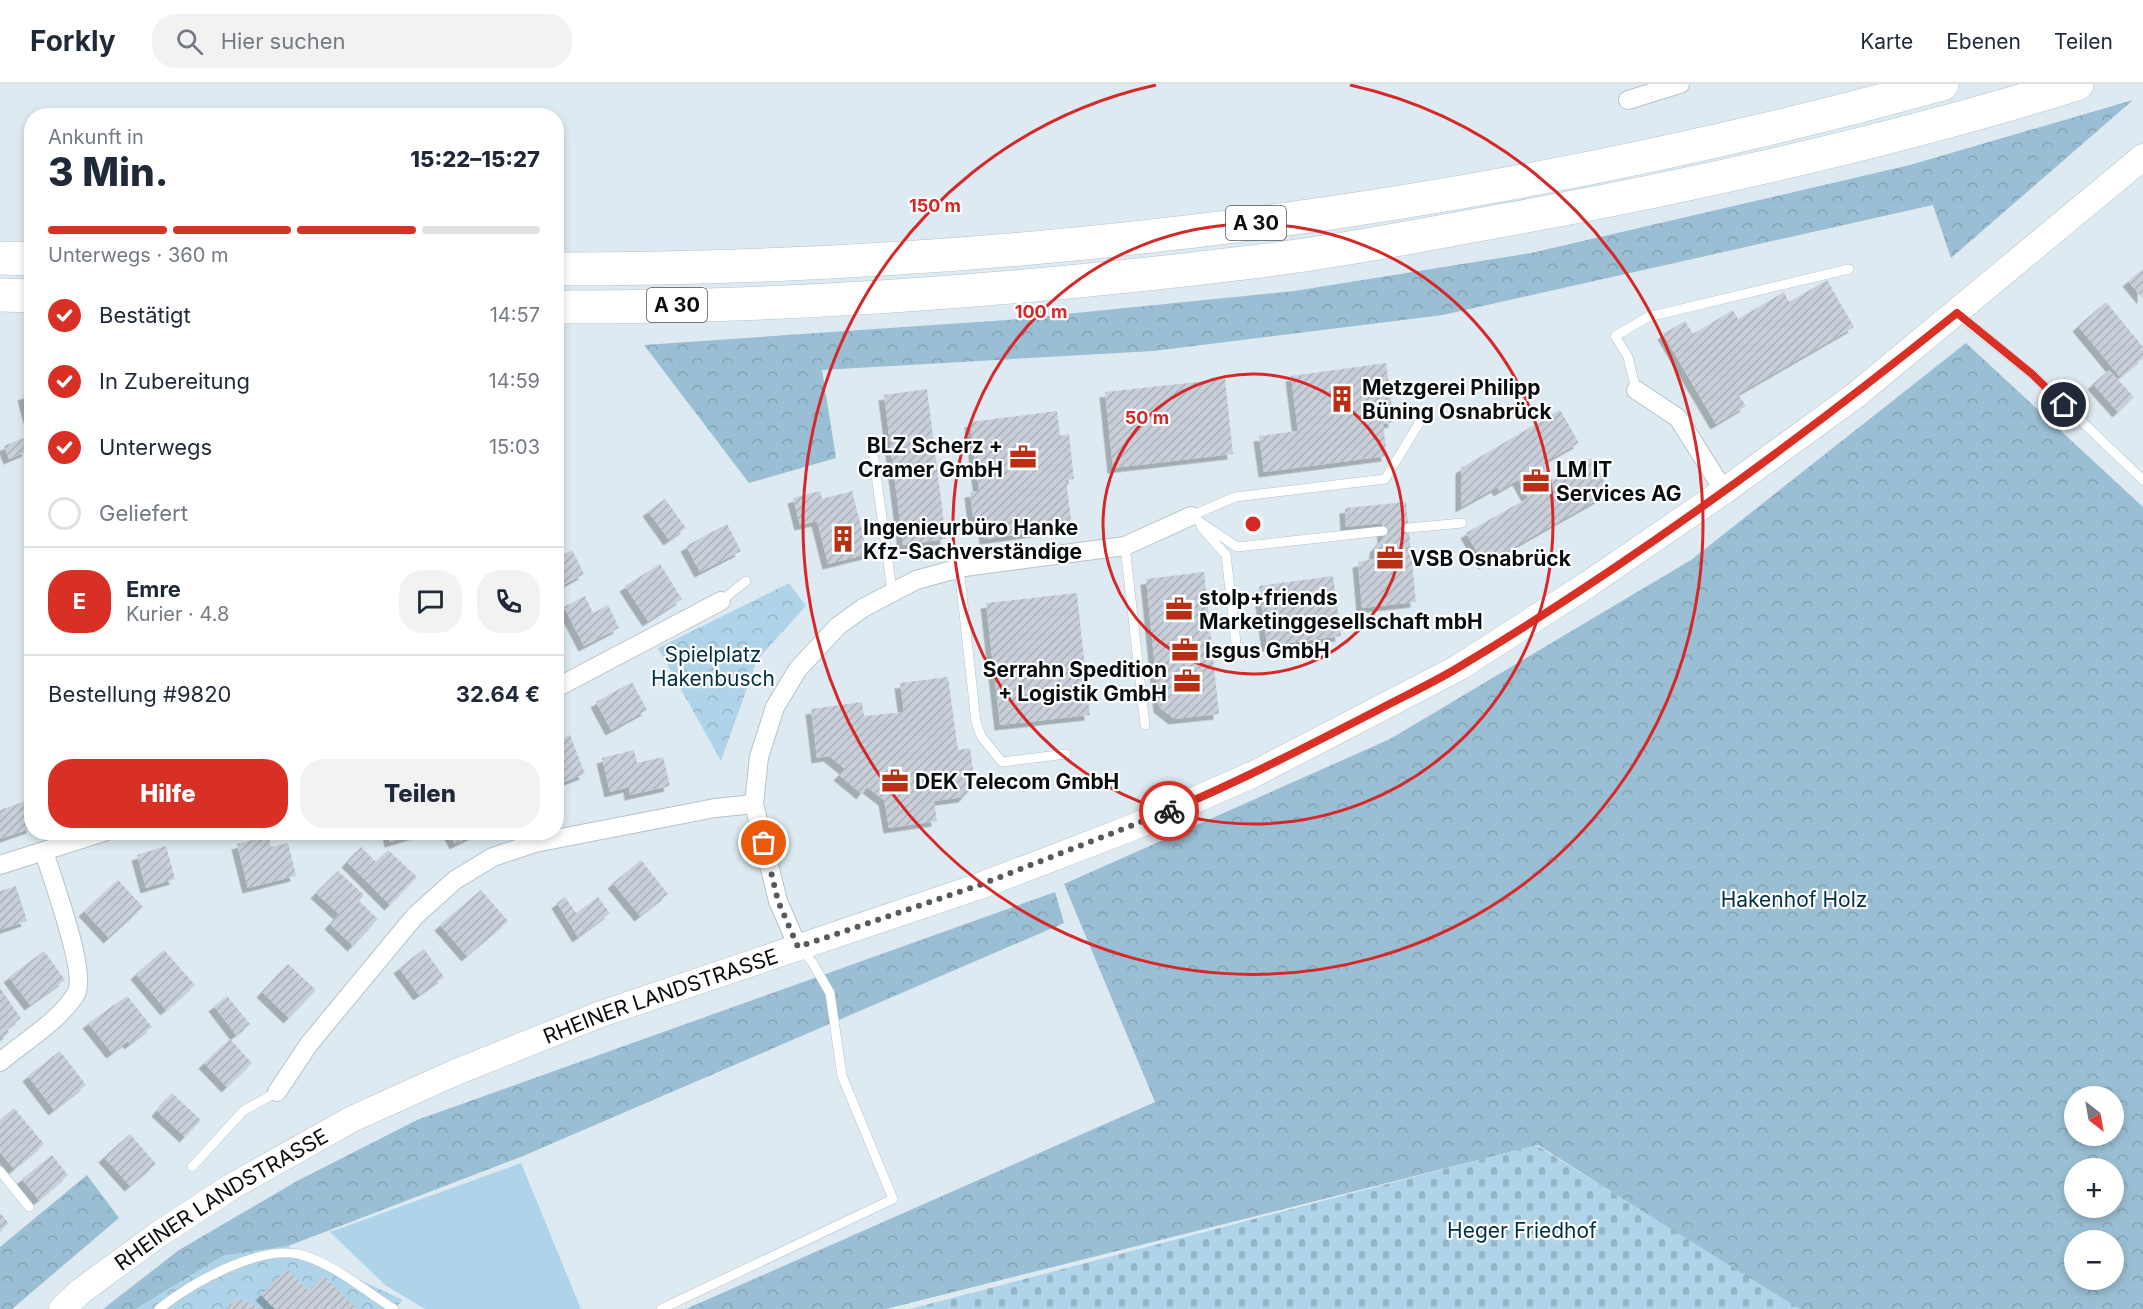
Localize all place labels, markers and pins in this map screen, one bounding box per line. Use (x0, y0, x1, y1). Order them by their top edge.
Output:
place label: Metzgerei Philipp Büning Osnabrück (1362, 375, 1552, 424)
pin (2038, 379, 2089, 430)
building icon: Metzgerei Philipp Büning Osnabrück (1327, 384, 1357, 414)
place label: BLZ Scherz + Cramer GmbH (858, 433, 1003, 482)
office icon: BLZ Scherz + Cramer GmbH (1008, 442, 1038, 472)
place label: LM IT Services AG (1556, 457, 1682, 506)
office icon: LM IT Services AG (1521, 466, 1551, 496)
centre of rings (1243, 514, 1263, 534)
place label: Ingenieurbüro Hanke Kfz-Sachverständige (863, 515, 1082, 564)
building icon: Ingenieurbüro Hanke Kfz-Sachverständige (828, 524, 858, 554)
office icon: VSB Osnabrück (1375, 543, 1405, 573)
place label: VSB Osnabrück (1410, 546, 1572, 571)
place label: stolp+friends Marketinggesellschaft mbH (1199, 585, 1483, 634)
office icon: stolp+friends Marketinggesellschaft mbH (1164, 594, 1194, 624)
office icon: Isgus GmbH (1170, 635, 1200, 665)
place label: Isgus GmbH (1205, 638, 1330, 663)
place label: Serrahn Spedition + Logistik GmbH (983, 657, 1167, 706)
office icon: Serrahn Spedition + Logistik GmbH (1172, 666, 1202, 696)
office icon: DEK Telecom GmbH (880, 766, 910, 796)
place label: DEK Telecom GmbH (915, 769, 1119, 794)
pin (738, 817, 789, 868)

